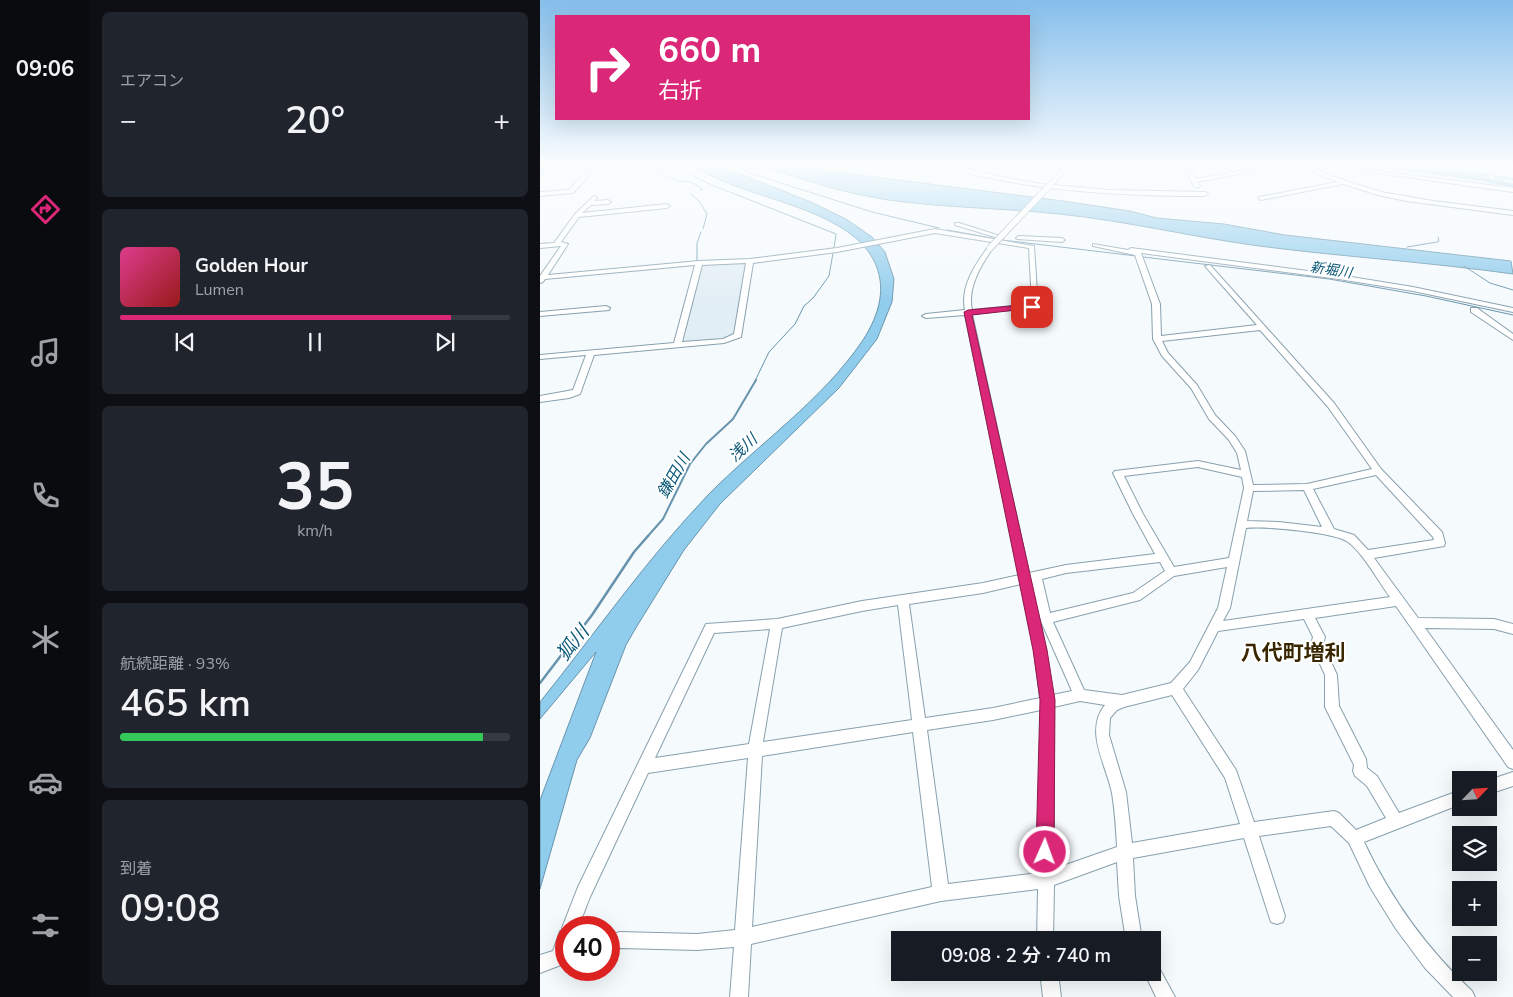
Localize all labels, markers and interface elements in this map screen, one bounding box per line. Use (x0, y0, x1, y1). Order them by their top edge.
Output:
text: 660 m (658, 27, 761, 74)
icon: right (575, 35, 640, 100)
text: 09:06 (16, 54, 74, 84)
text: エアコン (120, 70, 184, 92)
text: 右折 (658, 76, 702, 106)
text: 20° (285, 95, 345, 146)
text: − (120, 102, 137, 140)
text: + (493, 102, 510, 140)
icon: directions (28, 192, 63, 227)
text: Golden Hour (195, 253, 308, 279)
water label: 新堀川 (1309, 257, 1355, 283)
text: Lumen (195, 279, 244, 301)
pin (1011, 286, 1053, 328)
icon: arrive (1018, 293, 1046, 321)
icon: previous (171, 328, 199, 356)
icon: pause (301, 328, 329, 356)
icon: next (431, 328, 459, 356)
icon: music (28, 335, 63, 370)
water label: 浅川 (724, 428, 764, 467)
text: 35 (276, 443, 354, 532)
water label: 鎌田川 (652, 448, 697, 502)
icon: phone (28, 478, 63, 513)
text: km/h (297, 520, 333, 542)
water label: 狐川 (551, 619, 596, 666)
icon: climate (28, 622, 63, 657)
district label: 八代町増利 (1241, 639, 1346, 667)
text: 航続距離 · 93% (120, 653, 230, 675)
text: 465 km (120, 678, 251, 729)
icon: car (28, 765, 63, 800)
north arrow (1452, 771, 1498, 816)
map controls (1452, 771, 1497, 981)
position arrow (1018, 825, 1070, 877)
button: layers (1452, 826, 1497, 871)
text: 到着 (120, 858, 152, 880)
button: + (1452, 881, 1497, 926)
text: 09:08 (120, 883, 220, 934)
icon: filters (28, 908, 63, 943)
speed limit sign: 40 (555, 916, 620, 981)
button: − (1452, 936, 1497, 981)
text: 09:08 · 2 分 · 740 m (941, 943, 1111, 969)

